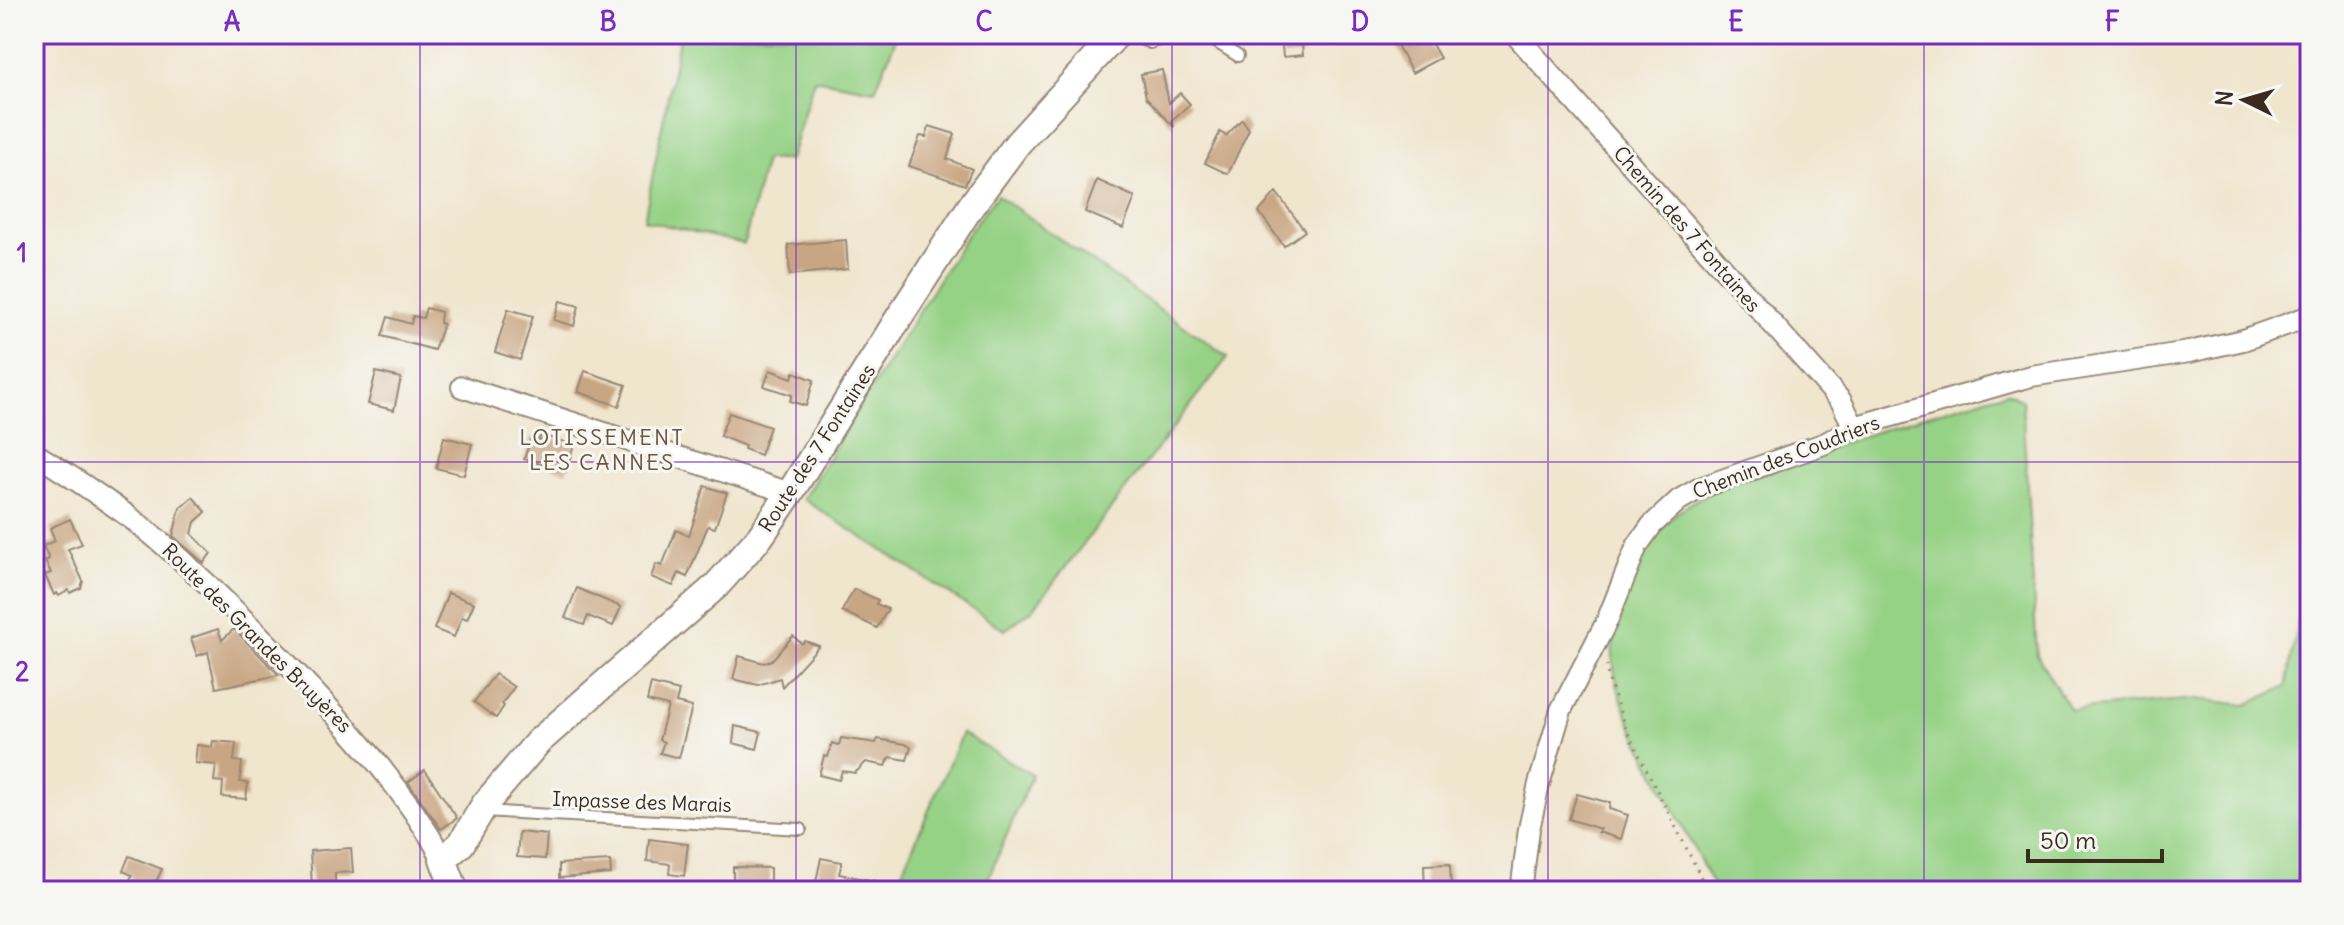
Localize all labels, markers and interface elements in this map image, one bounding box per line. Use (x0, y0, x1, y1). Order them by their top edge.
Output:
text: A (224, 5, 241, 38)
text: B (599, 5, 617, 38)
text: C (975, 5, 993, 38)
text: D (1351, 5, 1369, 38)
text: E (1728, 5, 1744, 38)
text: F (2105, 5, 2120, 38)
north arrow (2204, 60, 2284, 140)
text: N (2209, 89, 2239, 107)
street label: Chemin des 7 Fontaines (1608, 141, 1766, 317)
text: 1 (17, 236, 27, 269)
street label: Route des 7 Fontaines (753, 359, 880, 537)
street label: Chemin des Coudriers (1689, 409, 1883, 504)
district label: LOTISSEMENT LES CANNES (519, 423, 685, 476)
street label: Route des Grandes Bruyères (157, 538, 357, 738)
text: 2 (15, 655, 29, 688)
street label: Impasse des Marais (552, 786, 732, 817)
scale bar (2028, 813, 2162, 863)
text: 50 m (2040, 825, 2096, 855)

